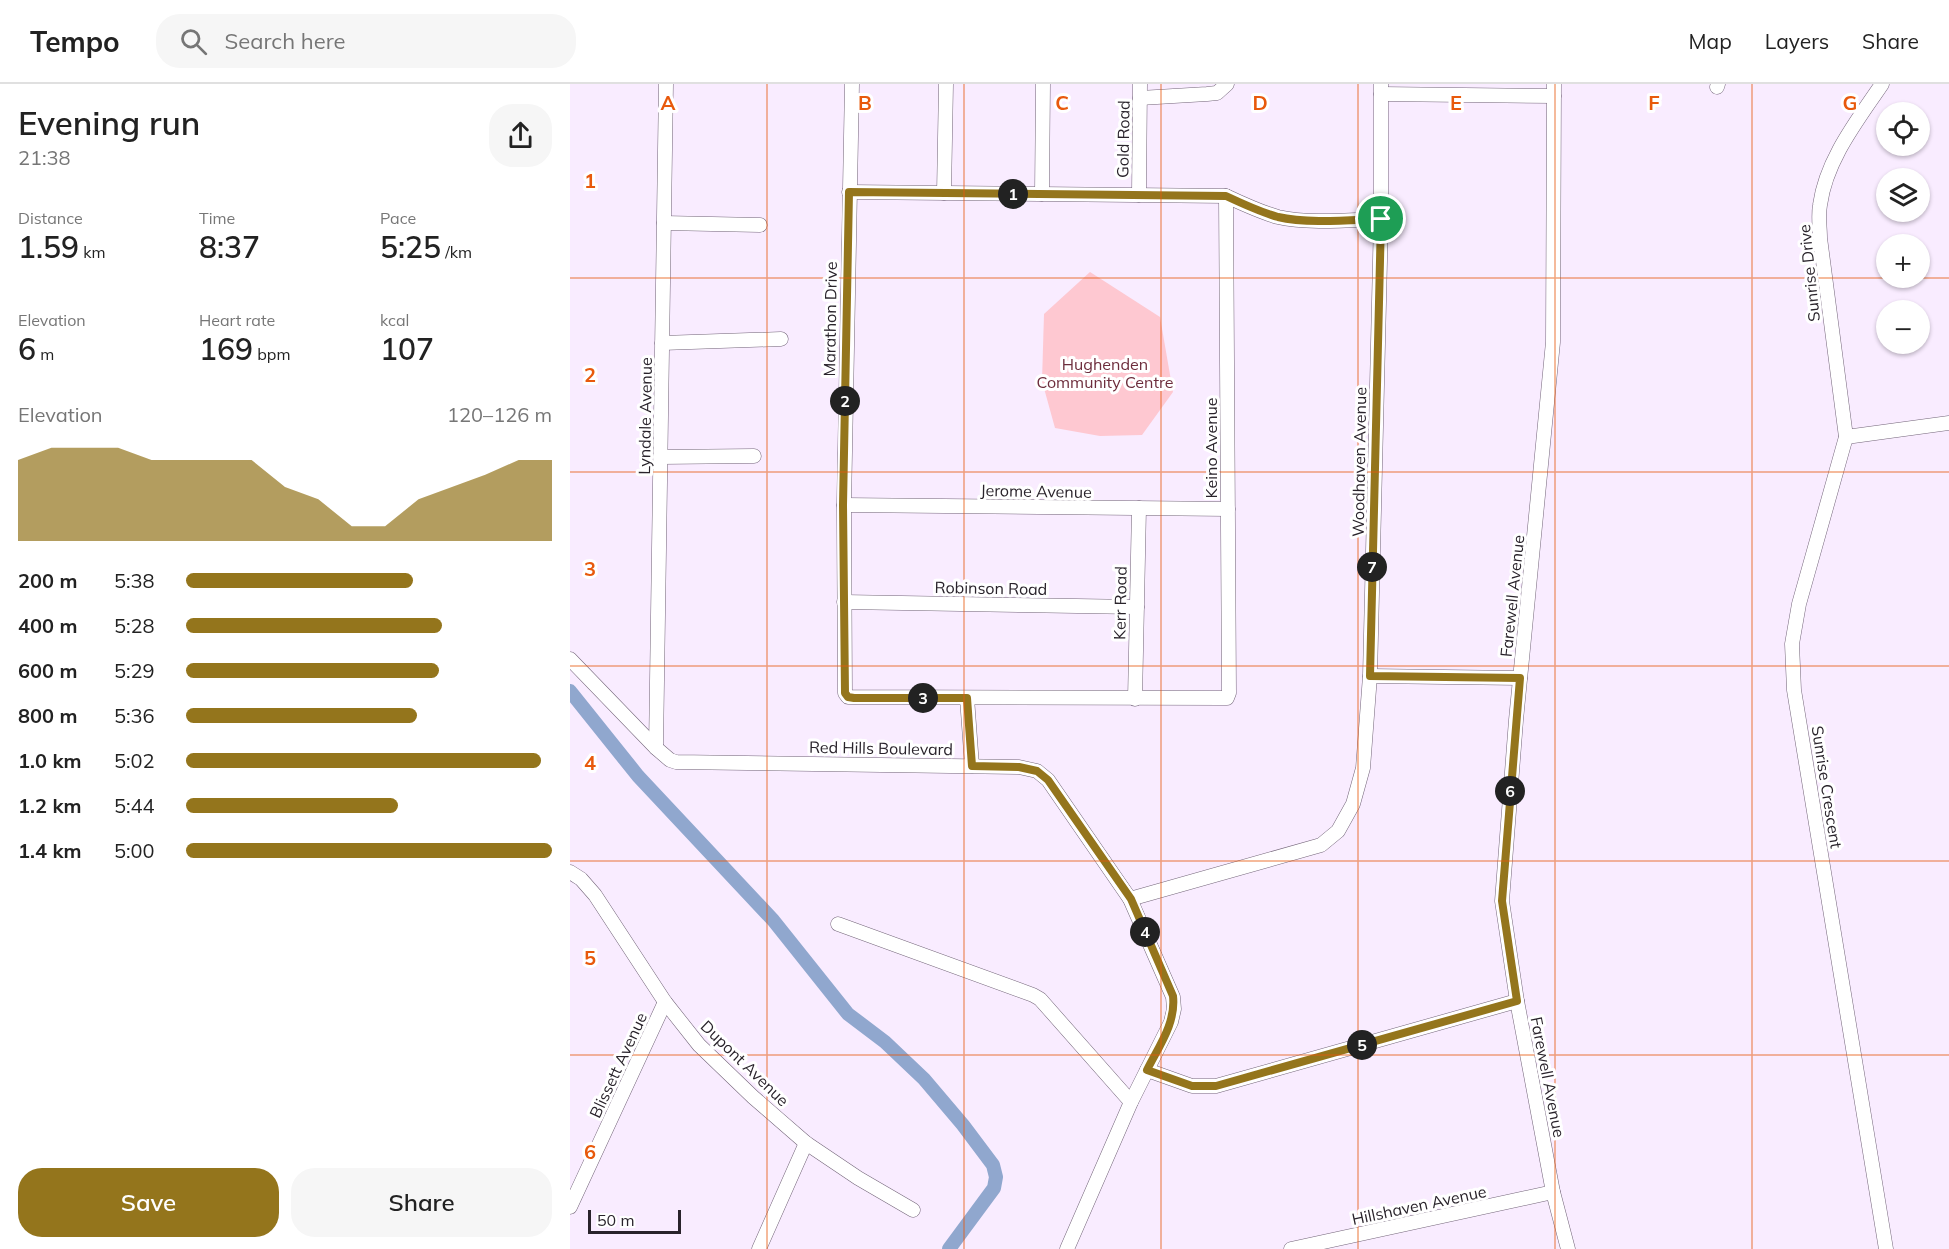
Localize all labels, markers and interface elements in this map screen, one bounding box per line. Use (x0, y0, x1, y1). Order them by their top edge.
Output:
search box (156, 14, 576, 68)
text: Tempo (30, 24, 120, 59)
icon: search (177, 25, 210, 58)
text: Search here (225, 27, 346, 55)
text: Map (1689, 28, 1732, 54)
text: Layers (1765, 28, 1829, 54)
text: Share (1862, 28, 1919, 54)
text: A (661, 90, 676, 115)
text: B (858, 90, 872, 115)
text: C (1055, 90, 1069, 115)
text: D (1252, 90, 1268, 115)
text: E (1450, 90, 1462, 115)
text: F (1648, 90, 1660, 115)
text: G (1843, 90, 1857, 115)
street label: Gold Road (1112, 100, 1134, 178)
text: Evening run (18, 102, 200, 143)
map controls (1876, 102, 1930, 354)
button: locate (1876, 102, 1930, 156)
button: share (489, 104, 552, 167)
text: 21:38 (18, 145, 71, 170)
text: 1 (584, 168, 596, 193)
button: layers (1876, 168, 1930, 222)
pin: 1 (998, 179, 1028, 209)
text: 1 (1008, 184, 1018, 204)
pin (1355, 193, 1406, 244)
icon: arrive (1364, 202, 1397, 235)
text: Distance (18, 208, 83, 228)
text: Time (199, 208, 235, 228)
text: Pace (380, 208, 416, 228)
street label: Sunrise Drive (1794, 223, 1824, 323)
text: 1.59 (18, 228, 79, 266)
text: 8:37 (199, 228, 260, 266)
text: 5:25 (380, 228, 441, 266)
button: + (1876, 234, 1930, 288)
text: km (79, 242, 106, 262)
text: /km (441, 242, 472, 262)
street label: Marathon Drive (819, 261, 841, 377)
button: − (1876, 300, 1930, 354)
text: Elevation (18, 310, 86, 330)
text: Heart rate (199, 310, 275, 330)
text: kcal (380, 310, 409, 330)
text: 6 (18, 330, 36, 368)
text: 169 (199, 330, 253, 368)
text: 107 (380, 330, 434, 368)
text: m (36, 344, 54, 364)
text: bpm (253, 344, 290, 364)
park label: Hughenden Community Centre (1037, 354, 1173, 392)
street label: Lyndale Avenue (634, 357, 656, 475)
text: 2 (584, 362, 596, 387)
pin: 2 (830, 386, 860, 416)
street label: Woodhaven Avenue (1348, 387, 1370, 537)
text: 2 (840, 391, 850, 411)
street label: Keino Avenue (1201, 398, 1221, 498)
text: Elevation (18, 402, 103, 427)
text: 120–126 m (447, 402, 552, 427)
street label: Jerome Avenue (980, 480, 1092, 502)
street label: Farewell Avenue (1496, 534, 1528, 658)
pin: 7 (1357, 552, 1387, 582)
text: 3 (584, 556, 596, 581)
text: 7 (1367, 557, 1377, 577)
street label: Kerr Road (1109, 566, 1131, 640)
text: 200 m (18, 568, 77, 593)
text: 5:38 (114, 568, 155, 593)
street label: Robinson Road (934, 577, 1048, 599)
text: 400 m (18, 613, 77, 638)
text: 5:28 (114, 613, 155, 638)
text: 600 m (18, 658, 77, 683)
text: 5:29 (114, 658, 155, 683)
pin: 3 (908, 683, 938, 713)
text: 3 (918, 688, 928, 708)
text: 800 m (18, 703, 77, 728)
text: 5:36 (114, 703, 155, 728)
street label: Sunrise Crescent (1807, 724, 1847, 850)
street label: Red Hills Boulevard (809, 737, 953, 759)
text: 1.0 km (18, 748, 81, 773)
text: 5:02 (114, 748, 155, 773)
text: 4 (584, 750, 596, 775)
pin: 6 (1495, 776, 1525, 806)
text: 6 (1505, 781, 1515, 801)
text: 1.2 km (18, 793, 81, 818)
text: 5:44 (114, 793, 155, 818)
text: 1.4 km (18, 838, 81, 863)
text: 5:00 (114, 838, 155, 863)
pin: 4 (1130, 917, 1160, 947)
text: 4 (1140, 922, 1150, 942)
text: 5 (584, 945, 596, 970)
street label: Blissett Avenue (585, 1009, 651, 1121)
street label: Farewell Avenue (1526, 1015, 1570, 1139)
street label: Dupont Avenue (697, 1016, 793, 1110)
pin: 5 (1347, 1030, 1377, 1060)
text: 5 (1357, 1035, 1367, 1055)
text: 6 (584, 1139, 596, 1164)
button: Save (18, 1168, 279, 1237)
button: Share (291, 1168, 552, 1237)
street label: Hillshaven Avenue (1350, 1181, 1488, 1229)
scale bar (588, 1207, 681, 1234)
text: 50 m (597, 1210, 634, 1230)

